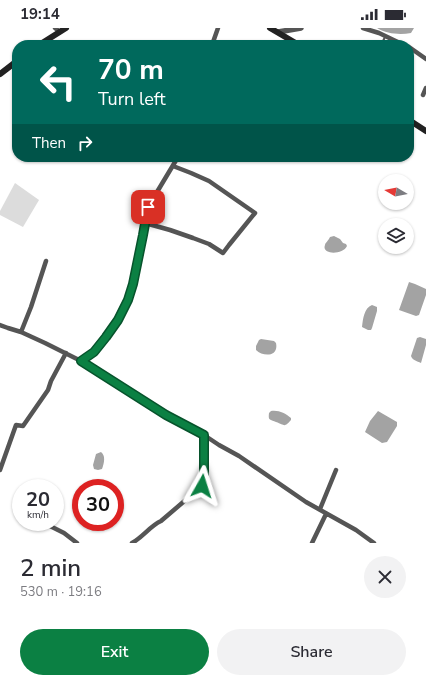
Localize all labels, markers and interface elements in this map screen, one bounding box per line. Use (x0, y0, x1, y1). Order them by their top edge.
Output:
text: 19:14 (20, 4, 60, 24)
text: 70 m (98, 51, 164, 89)
icon: left (32, 56, 84, 108)
text: Turn left (98, 87, 166, 111)
icon: right (74, 132, 96, 154)
text: Then (32, 133, 66, 153)
north arrow (378, 174, 414, 210)
map controls (378, 174, 414, 254)
pin (131, 190, 165, 224)
icon: arrive (137, 196, 159, 218)
button: layers (378, 218, 414, 254)
position arrow (181, 465, 223, 507)
speed limit sign: 30 (72, 479, 124, 531)
text: 20 (26, 486, 50, 513)
text: km/h (27, 508, 49, 522)
text: 2 min (20, 552, 81, 584)
button: close (364, 556, 406, 598)
text: 530 m · 19:16 (20, 583, 102, 601)
button: Exit (20, 629, 209, 675)
button: Share (217, 629, 406, 675)

